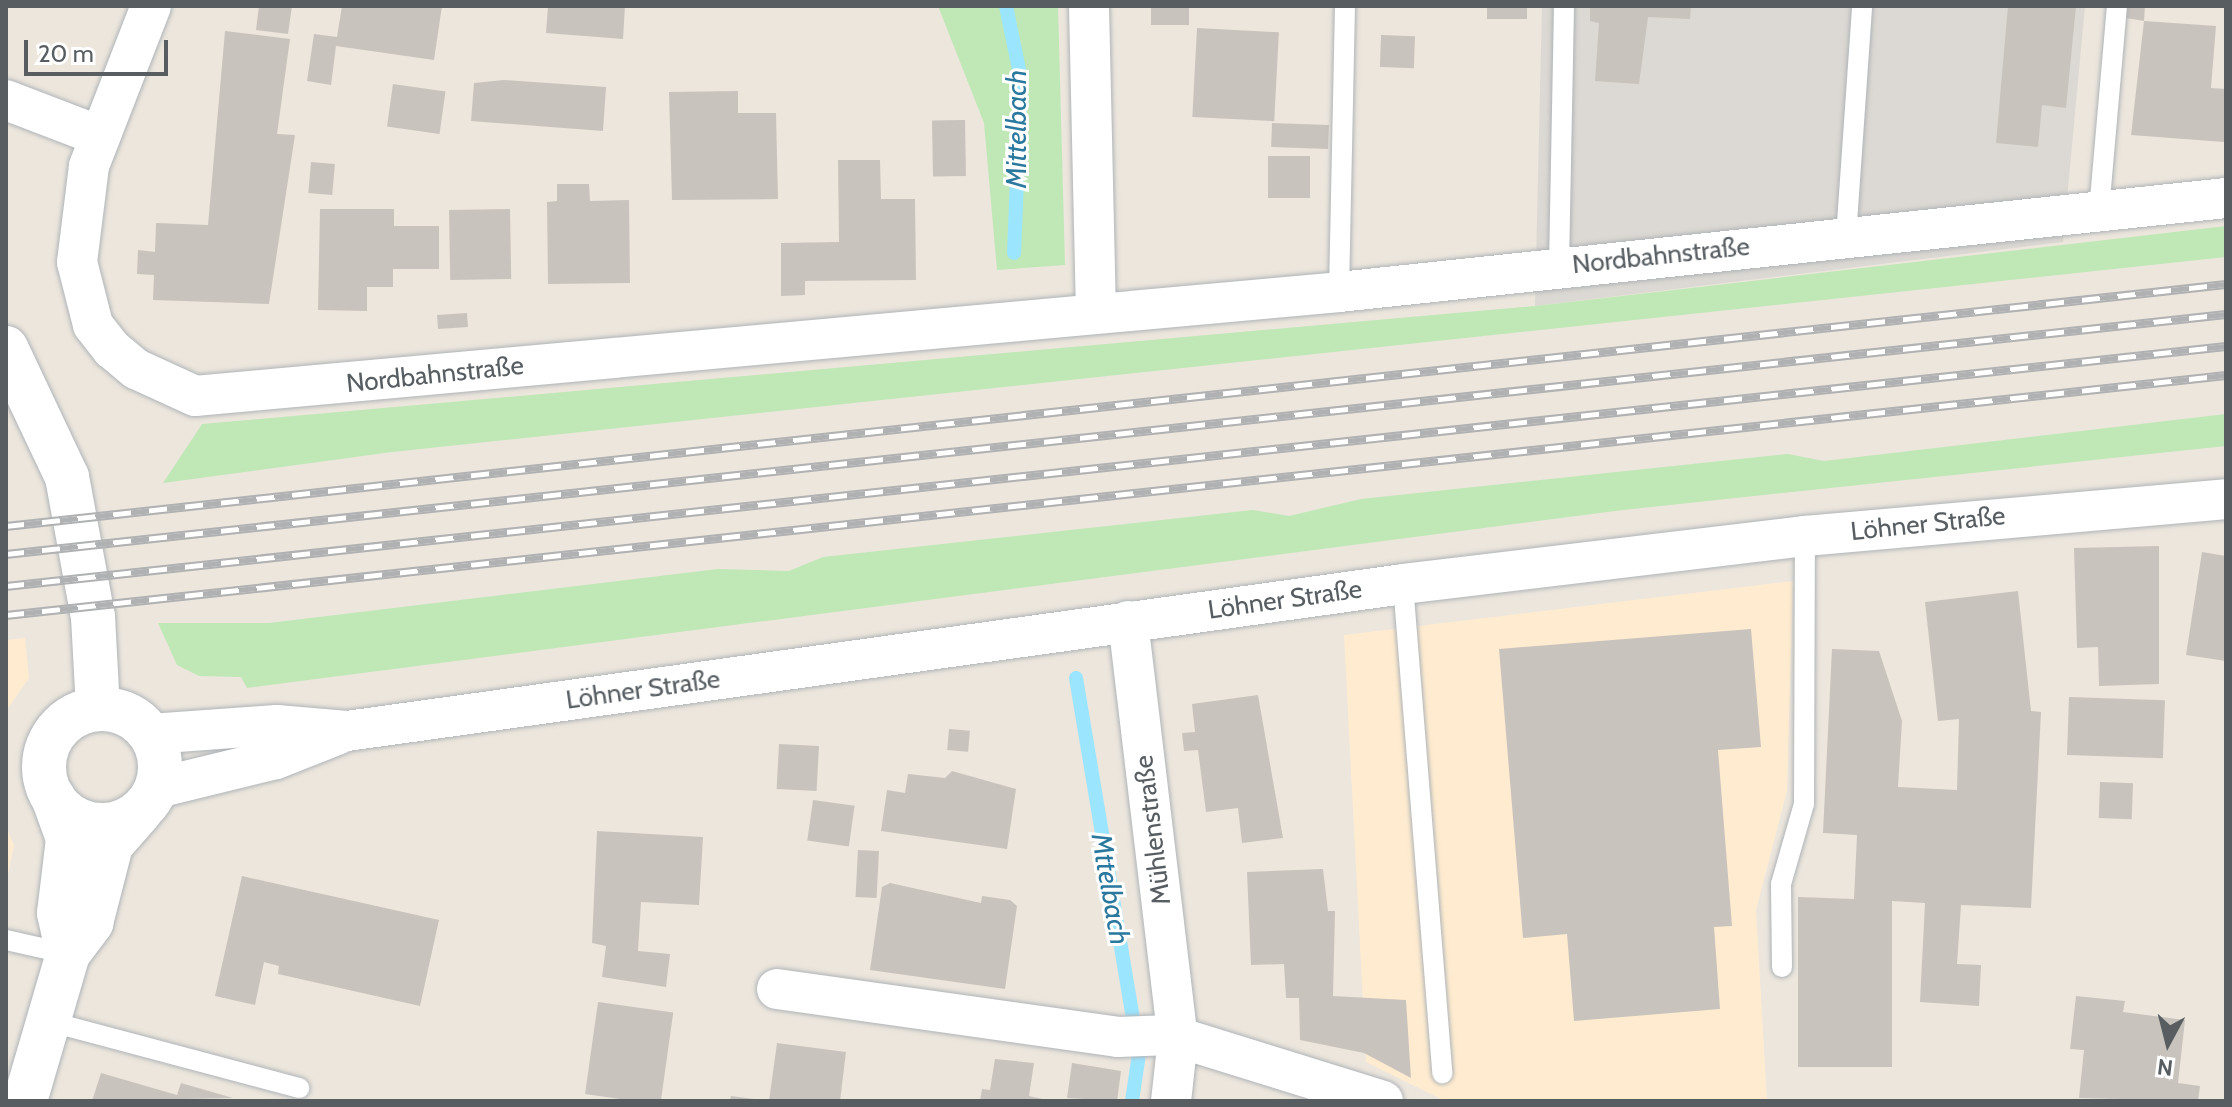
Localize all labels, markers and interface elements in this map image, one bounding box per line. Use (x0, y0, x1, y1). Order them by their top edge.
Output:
scale bar (28, 24, 172, 74)
text: 20 m (38, 39, 94, 68)
water label: Mittelbach (999, 70, 1033, 188)
street label: Nordbahnstraße (1571, 231, 1751, 281)
street label: Nordbahnstraße (345, 350, 525, 400)
street label: Löhner Straße (1849, 500, 2007, 548)
street label: Löhner Straße (1206, 574, 1364, 626)
street label: Löhner Straße (564, 664, 722, 716)
street label: Mühlenstraße (1128, 753, 1178, 907)
water label: Mttelbach (1085, 831, 1137, 947)
north arrow (2128, 1003, 2208, 1083)
text: N (2156, 1053, 2174, 1082)

